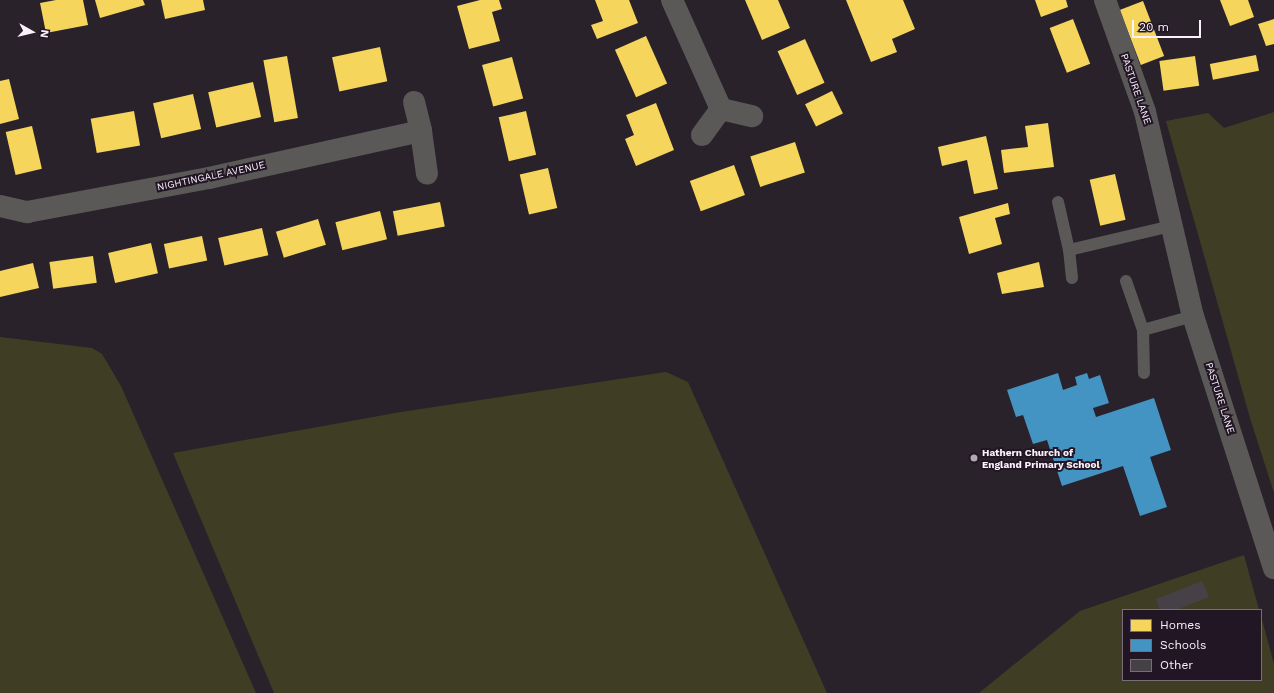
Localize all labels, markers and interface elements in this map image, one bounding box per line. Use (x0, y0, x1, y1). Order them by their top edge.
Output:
north arrow (12, 12, 52, 52)
scale bar (1134, 12, 1203, 38)
text: 20 m (1139, 20, 1169, 34)
text: N (37, 29, 51, 39)
street label: PASTURE LANE (1118, 52, 1154, 126)
street label: NIGHTINGALE AVENUE (156, 159, 266, 193)
street label: PASTURE LANE (1203, 361, 1237, 435)
place label: Hathern Church of England Primary School (982, 446, 1100, 470)
marker: Hathern Church of England Primary School (969, 453, 979, 463)
legend (1122, 609, 1262, 681)
text: Homes (1160, 618, 1201, 632)
text: Schools (1160, 638, 1206, 652)
text: Other (1160, 658, 1193, 672)

